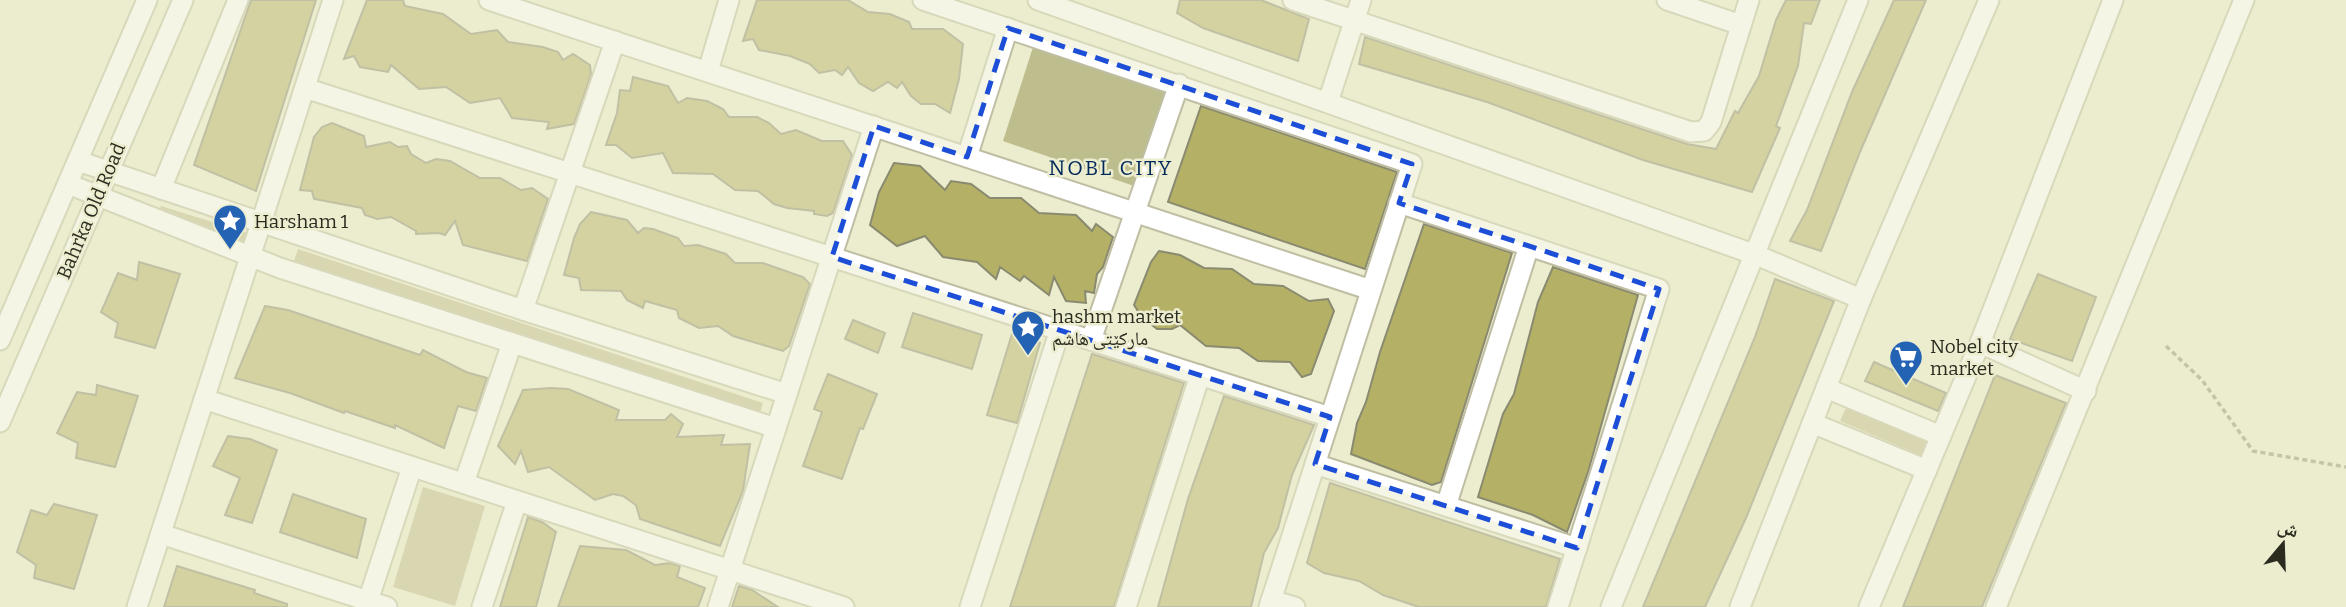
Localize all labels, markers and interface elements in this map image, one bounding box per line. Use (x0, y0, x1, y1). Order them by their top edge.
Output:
street label: Bahrka Old Road (52, 139, 130, 283)
district label: NOBL CITY (1049, 155, 1173, 181)
place icon: Harsham 1 (211, 202, 249, 251)
place label: Harsham 1 (254, 210, 349, 233)
place label: hashm market مارکێتی هاشم (1052, 305, 1181, 351)
place icon: hashm market مارکێتی هاشم (1009, 308, 1047, 357)
place label: Nobel city market (1930, 335, 2019, 380)
supermarket icon: Nobel city market (1887, 338, 1925, 387)
north arrow (2248, 509, 2318, 579)
text: ش (2275, 514, 2302, 543)

